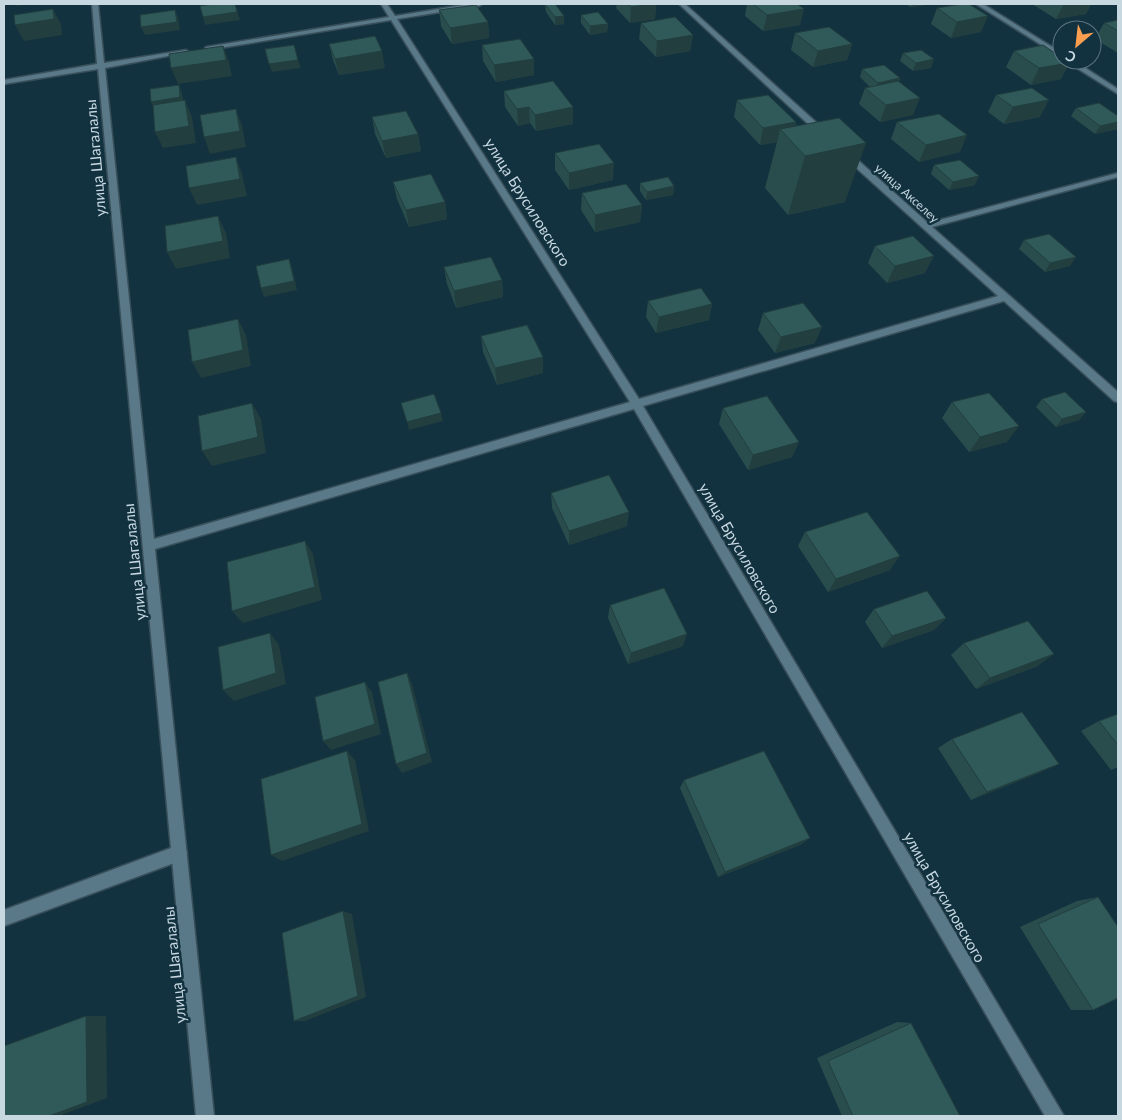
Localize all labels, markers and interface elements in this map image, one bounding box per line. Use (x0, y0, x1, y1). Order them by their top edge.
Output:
north arrow (1052, 20, 1102, 70)
text: С (1062, 47, 1079, 67)
street label: улица Шагалалы (81, 99, 109, 217)
street label: улица Брусиловского (481, 135, 575, 269)
street label: улица Акселеу (872, 160, 943, 226)
street label: улица Брусиловского (695, 480, 785, 616)
street label: улица Шагалалы (119, 503, 149, 621)
street label: улица Брусиловского (900, 829, 990, 965)
street label: улица Шагалалы (159, 906, 189, 1024)

